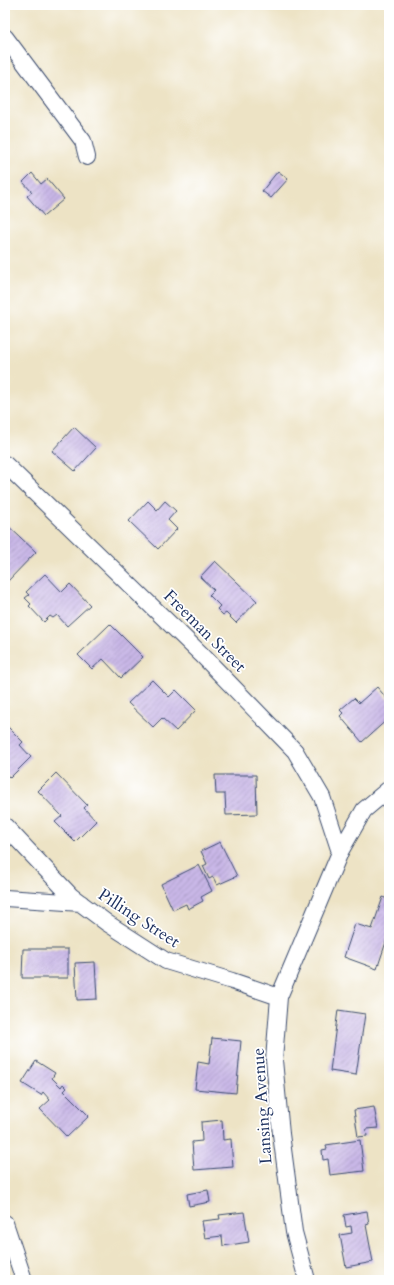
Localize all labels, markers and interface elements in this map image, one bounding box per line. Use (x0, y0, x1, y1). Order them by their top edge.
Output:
street label: Freeman Street (159, 585, 252, 678)
street label: Pilling Street (94, 883, 185, 953)
street label: Lansing Avenue (246, 1047, 278, 1165)

